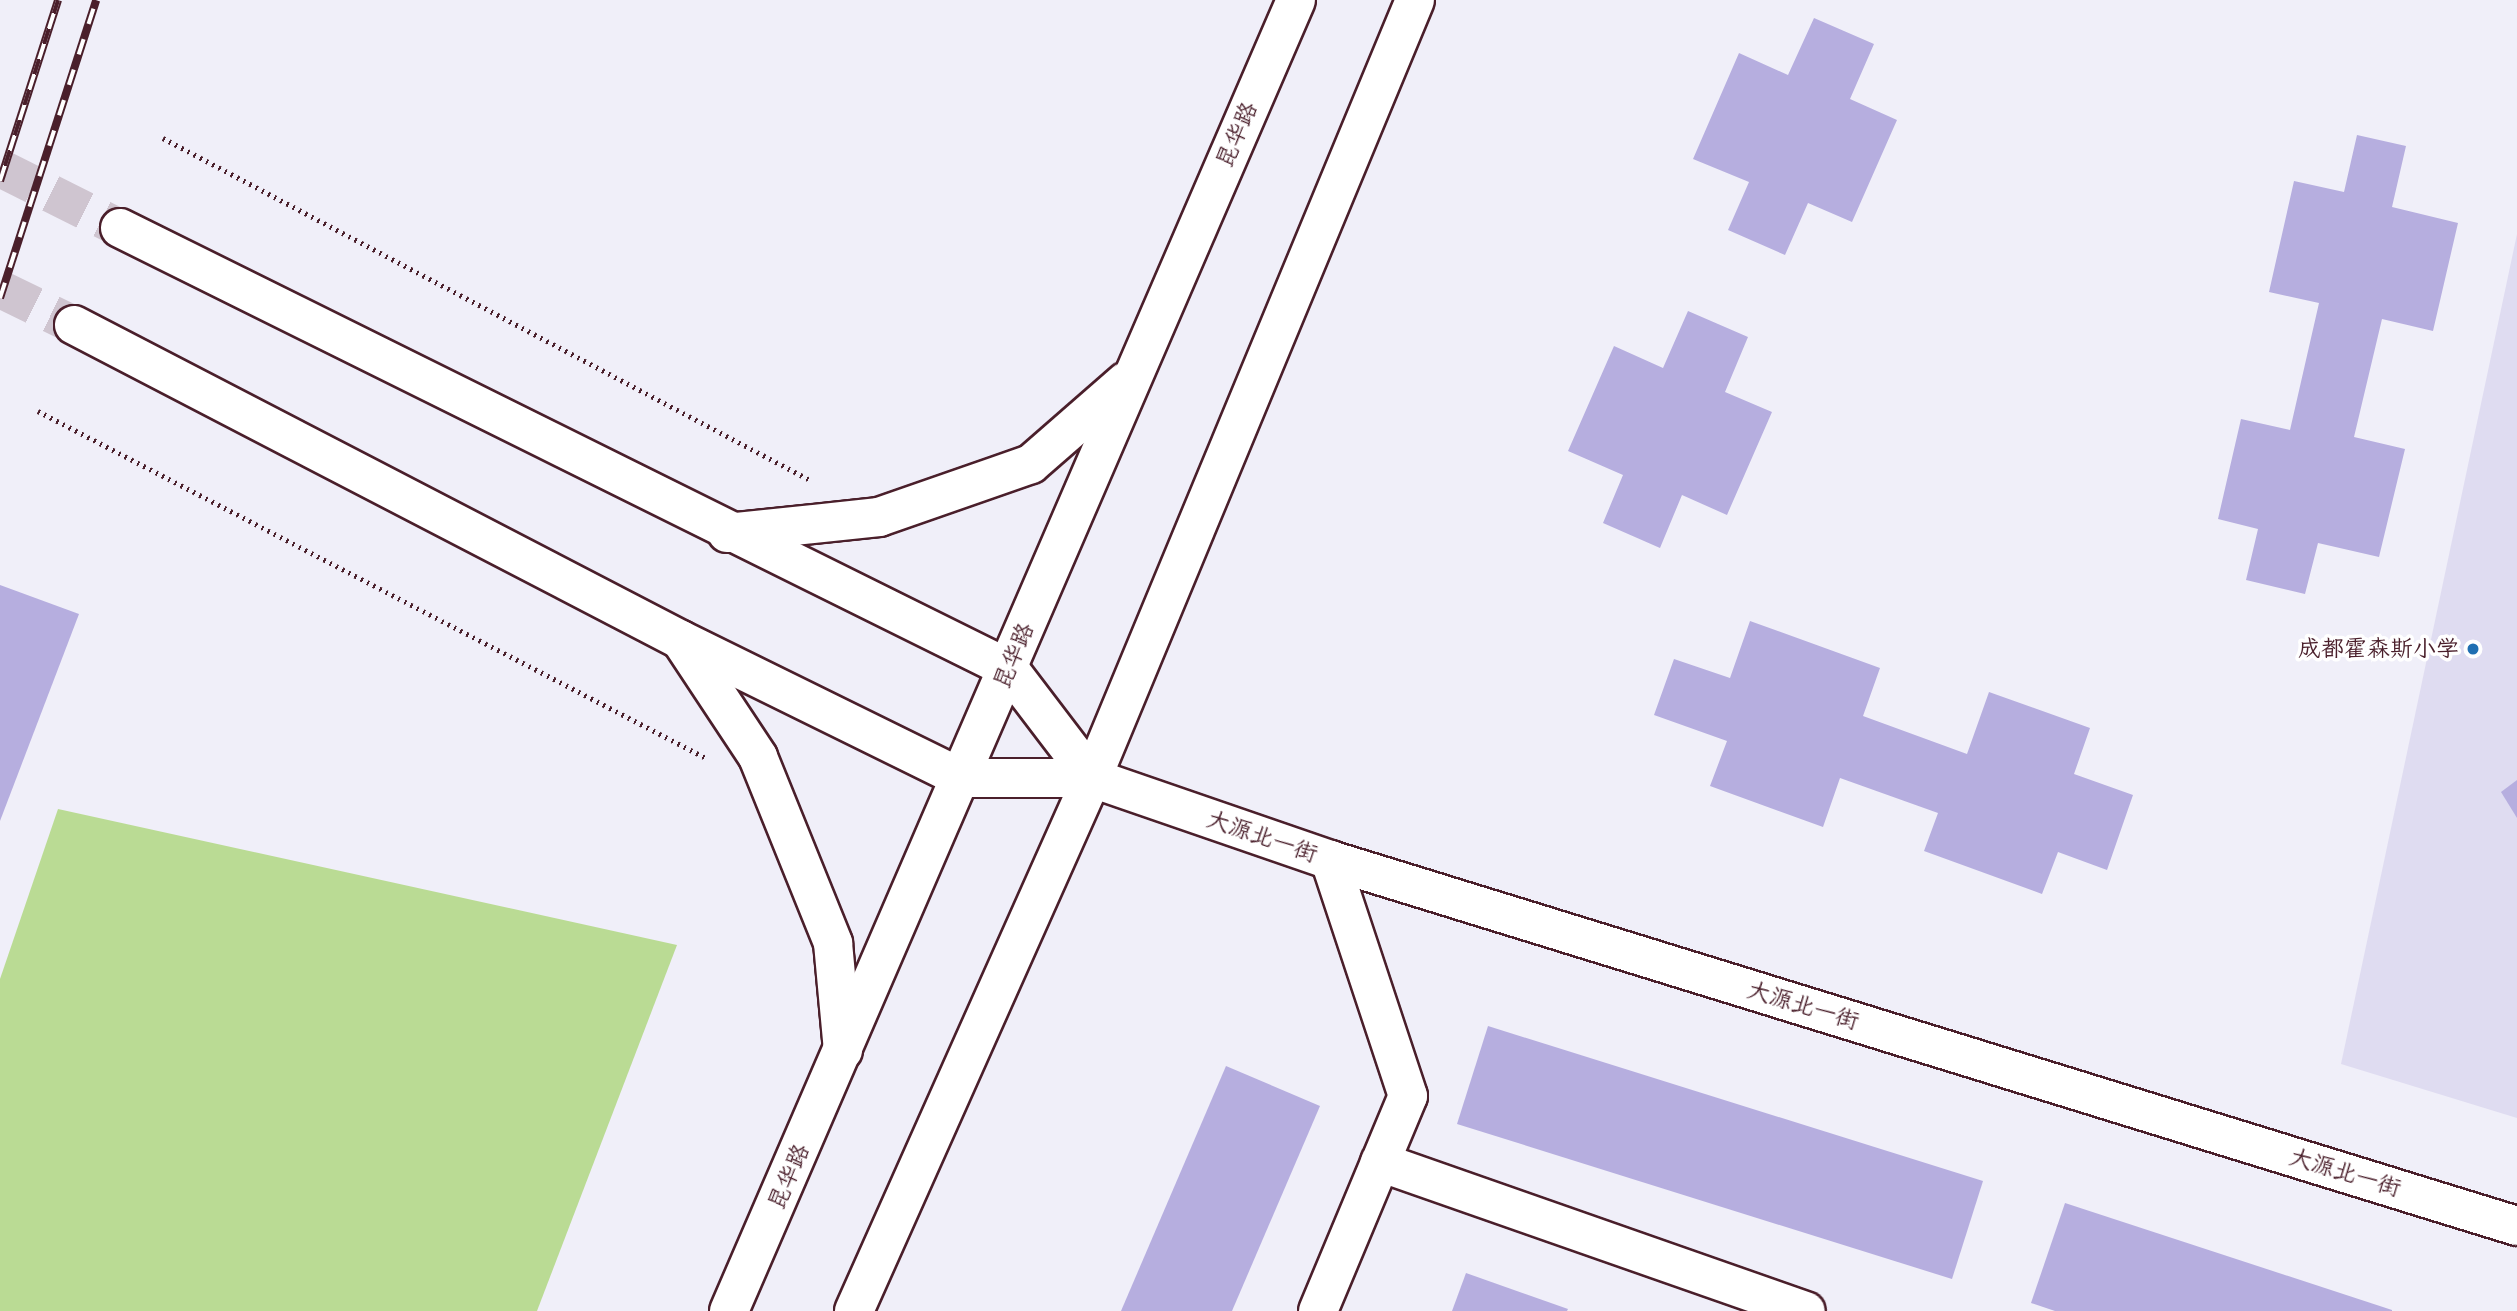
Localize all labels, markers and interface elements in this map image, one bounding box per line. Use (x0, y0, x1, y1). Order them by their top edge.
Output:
street label: 昆华路 (1210, 98, 1264, 172)
street label: 昆华路 (988, 619, 1040, 693)
place label: 成都霍森斯小学 (2298, 635, 2459, 663)
marker: 成都霍森斯小学 (2465, 641, 2481, 657)
street label: 大源北一街 (1203, 805, 1321, 869)
street label: 大源北一街 (1744, 976, 1862, 1036)
street label: 昆华路 (762, 1140, 816, 1214)
street label: 大源北一街 (2286, 1143, 2404, 1203)

